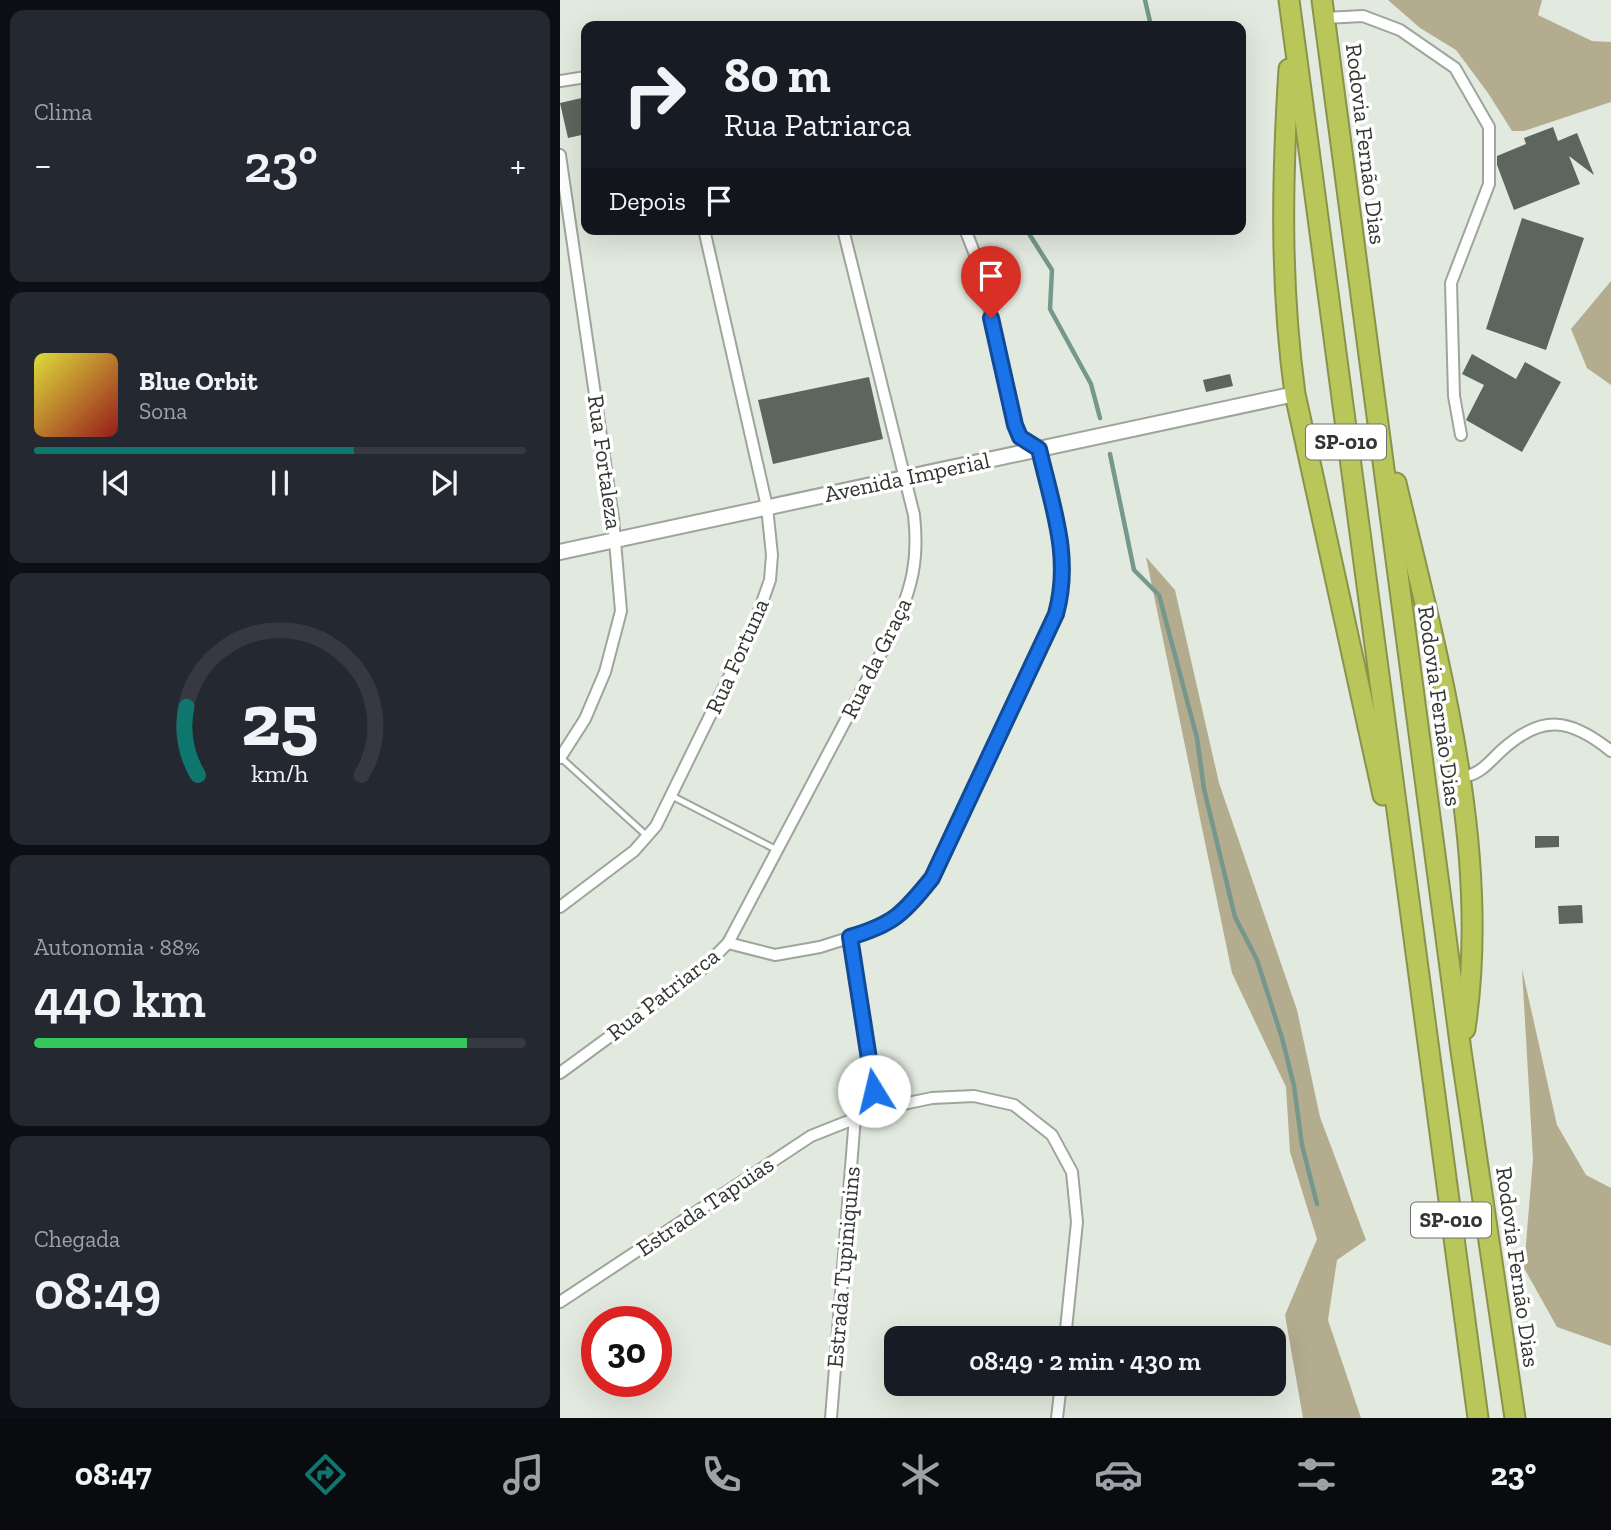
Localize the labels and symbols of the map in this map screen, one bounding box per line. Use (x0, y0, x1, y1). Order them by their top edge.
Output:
street label: Rodovia Fernão Dias (1340, 42, 1392, 246)
pin (961, 246, 1021, 318)
street label: Rua Fortaleza (582, 393, 628, 531)
road number: SP-010 (1306, 424, 1386, 460)
street label: Avenida Imperial (822, 446, 992, 508)
street label: Rua da Graça (835, 593, 917, 723)
street label: Rua Fortuna (699, 594, 775, 718)
street label: Rodovia Fernão Dias (1412, 604, 1468, 808)
street label: Rua Patriarca (601, 941, 725, 1047)
position arrow (837, 1054, 911, 1128)
street label: Estrada Tapuias (631, 1150, 779, 1262)
street label: Estrada Tupiniquins (820, 1165, 866, 1369)
street label: Rodovia Fernão Dias (1490, 1165, 1546, 1369)
road number: SP-010 (1411, 1202, 1491, 1238)
speed limit sign: 30 (581, 1306, 672, 1397)

